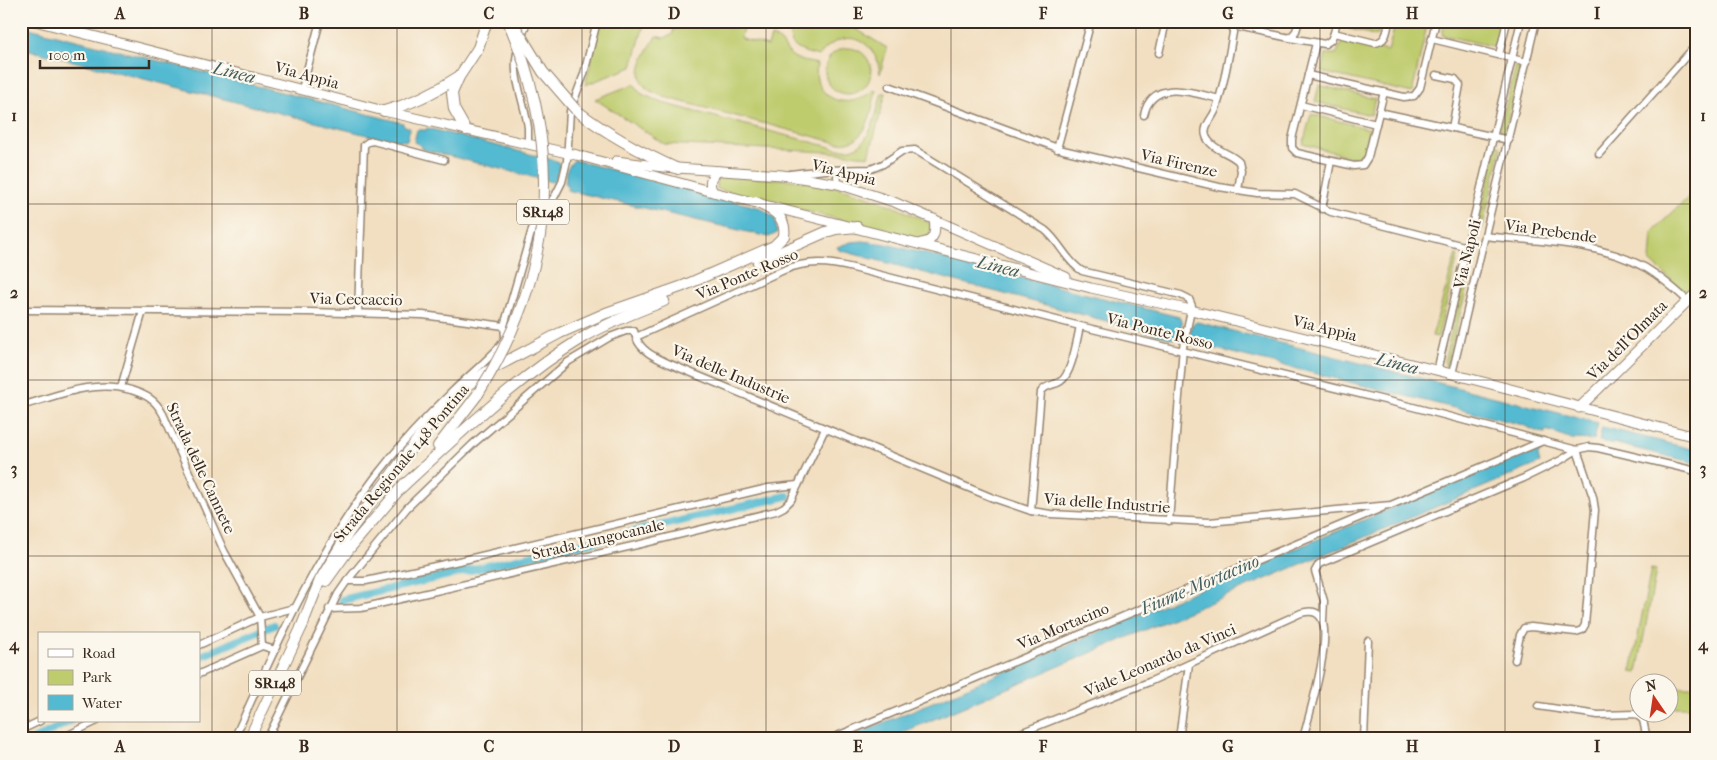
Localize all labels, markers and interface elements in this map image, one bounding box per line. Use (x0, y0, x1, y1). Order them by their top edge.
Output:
text: A (114, 4, 126, 23)
text: B (299, 4, 309, 23)
text: C (484, 4, 495, 23)
text: D (668, 4, 680, 23)
text: E (853, 4, 863, 23)
text: F (1038, 4, 1048, 23)
text: G (1222, 4, 1234, 23)
text: H (1406, 4, 1419, 23)
text: I (1594, 4, 1601, 23)
scale bar (40, 38, 149, 70)
text: 100 m (48, 46, 86, 64)
water label: Linea (209, 57, 257, 88)
street label: Via Appia (272, 57, 342, 93)
text: 1 (11, 106, 17, 125)
text: 1 (1700, 106, 1706, 125)
street label: Via Firenze (1138, 145, 1219, 181)
street label: Via Appia (809, 155, 879, 189)
road number: SR148 (517, 200, 569, 224)
street label: Via Prebende (1503, 215, 1598, 247)
street label: Via Napoli (1449, 217, 1485, 292)
street label: Via Ponte Rosso (692, 244, 801, 304)
water label: Linea (973, 251, 1021, 282)
text: 2 (10, 283, 18, 302)
text: 2 (1699, 283, 1707, 302)
street label: Via Ceccaccio (308, 289, 403, 309)
street label: Via dell'Olmata (1582, 295, 1672, 385)
street label: Via Ponte Rosso (1104, 308, 1215, 353)
street label: Via Appia (1290, 311, 1360, 345)
street label: Via delle Industrie (668, 340, 793, 408)
water label: Linea (1372, 348, 1420, 379)
street label: Strada Regionale 148 Pontina (329, 380, 473, 546)
street label: Strada delle Cannete (162, 399, 240, 537)
text: 3 (11, 459, 17, 479)
text: 3 (1700, 459, 1706, 479)
street label: Via delle Industrie (1042, 489, 1171, 517)
street label: Strada Lungocanale (530, 514, 666, 564)
water label: Fiume Mortacino (1137, 551, 1263, 620)
street label: Via Mortacino (1014, 598, 1112, 654)
street label: Viale Leonardo da Vinci (1080, 619, 1239, 701)
legend (38, 632, 200, 722)
text: 4 (8, 635, 20, 655)
text: 4 (1697, 635, 1709, 655)
text: Road (82, 644, 116, 662)
text: Park (82, 668, 112, 686)
road number: SR148 (249, 670, 301, 696)
north arrow (1630, 672, 1680, 722)
text: N (1644, 676, 1659, 695)
text: Water (81, 694, 122, 712)
text: A (114, 737, 126, 756)
text: B (299, 737, 309, 756)
text: C (484, 737, 495, 756)
text: D (668, 737, 680, 756)
text: E (853, 737, 863, 756)
text: F (1038, 737, 1048, 756)
text: G (1222, 737, 1234, 756)
text: H (1406, 737, 1419, 756)
text: I (1594, 737, 1601, 756)

